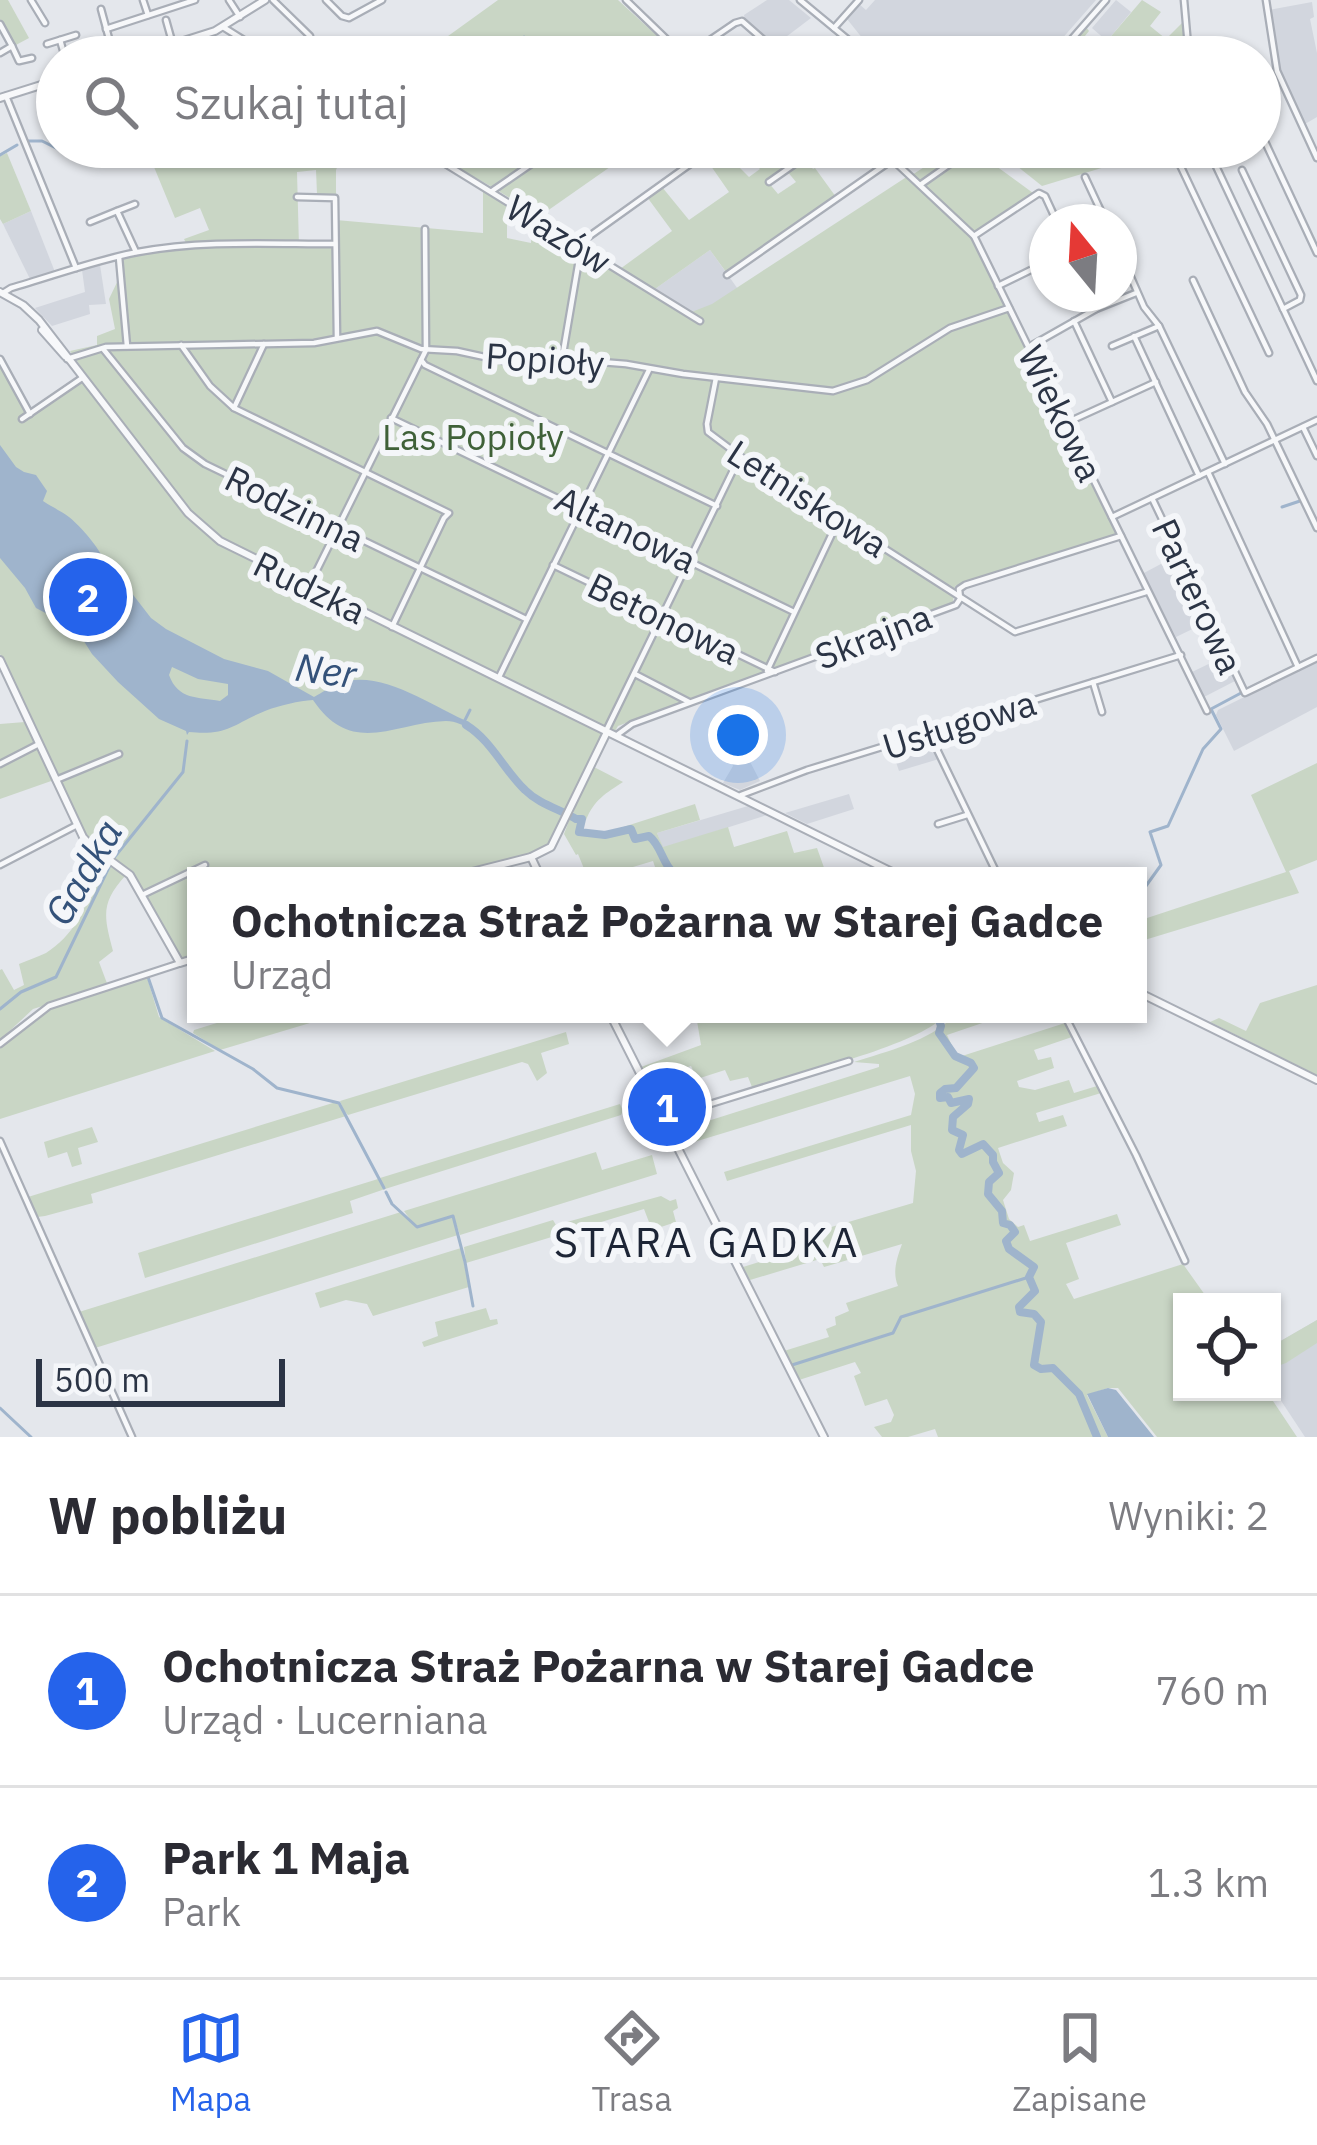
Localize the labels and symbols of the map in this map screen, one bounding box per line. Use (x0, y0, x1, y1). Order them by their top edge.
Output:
street label: Wazów (498, 184, 620, 284)
north arrow (1029, 204, 1137, 312)
street label: Popioły (484, 331, 606, 387)
street label: Wiekowa (1008, 337, 1114, 489)
park label: Las Popioły (382, 413, 564, 460)
street label: Letniskowa (719, 429, 897, 567)
street label: Rodzinna (218, 454, 372, 562)
street label: Altanowa (548, 475, 704, 583)
street label: Parterowa (1142, 511, 1254, 681)
street label: Rudzka (246, 540, 374, 634)
pin: 2 (49, 552, 127, 642)
street label: Betonowa (580, 561, 748, 675)
street label: Skrajna (808, 592, 938, 680)
water label: Ner (292, 641, 361, 700)
street label: Usługowa (877, 678, 1041, 770)
your location (708, 705, 768, 765)
water label: Gadka (33, 810, 133, 934)
pin: 1 (628, 1062, 706, 1152)
district label: STARA GADKA (554, 1214, 860, 1269)
scale bar (36, 1353, 285, 1406)

